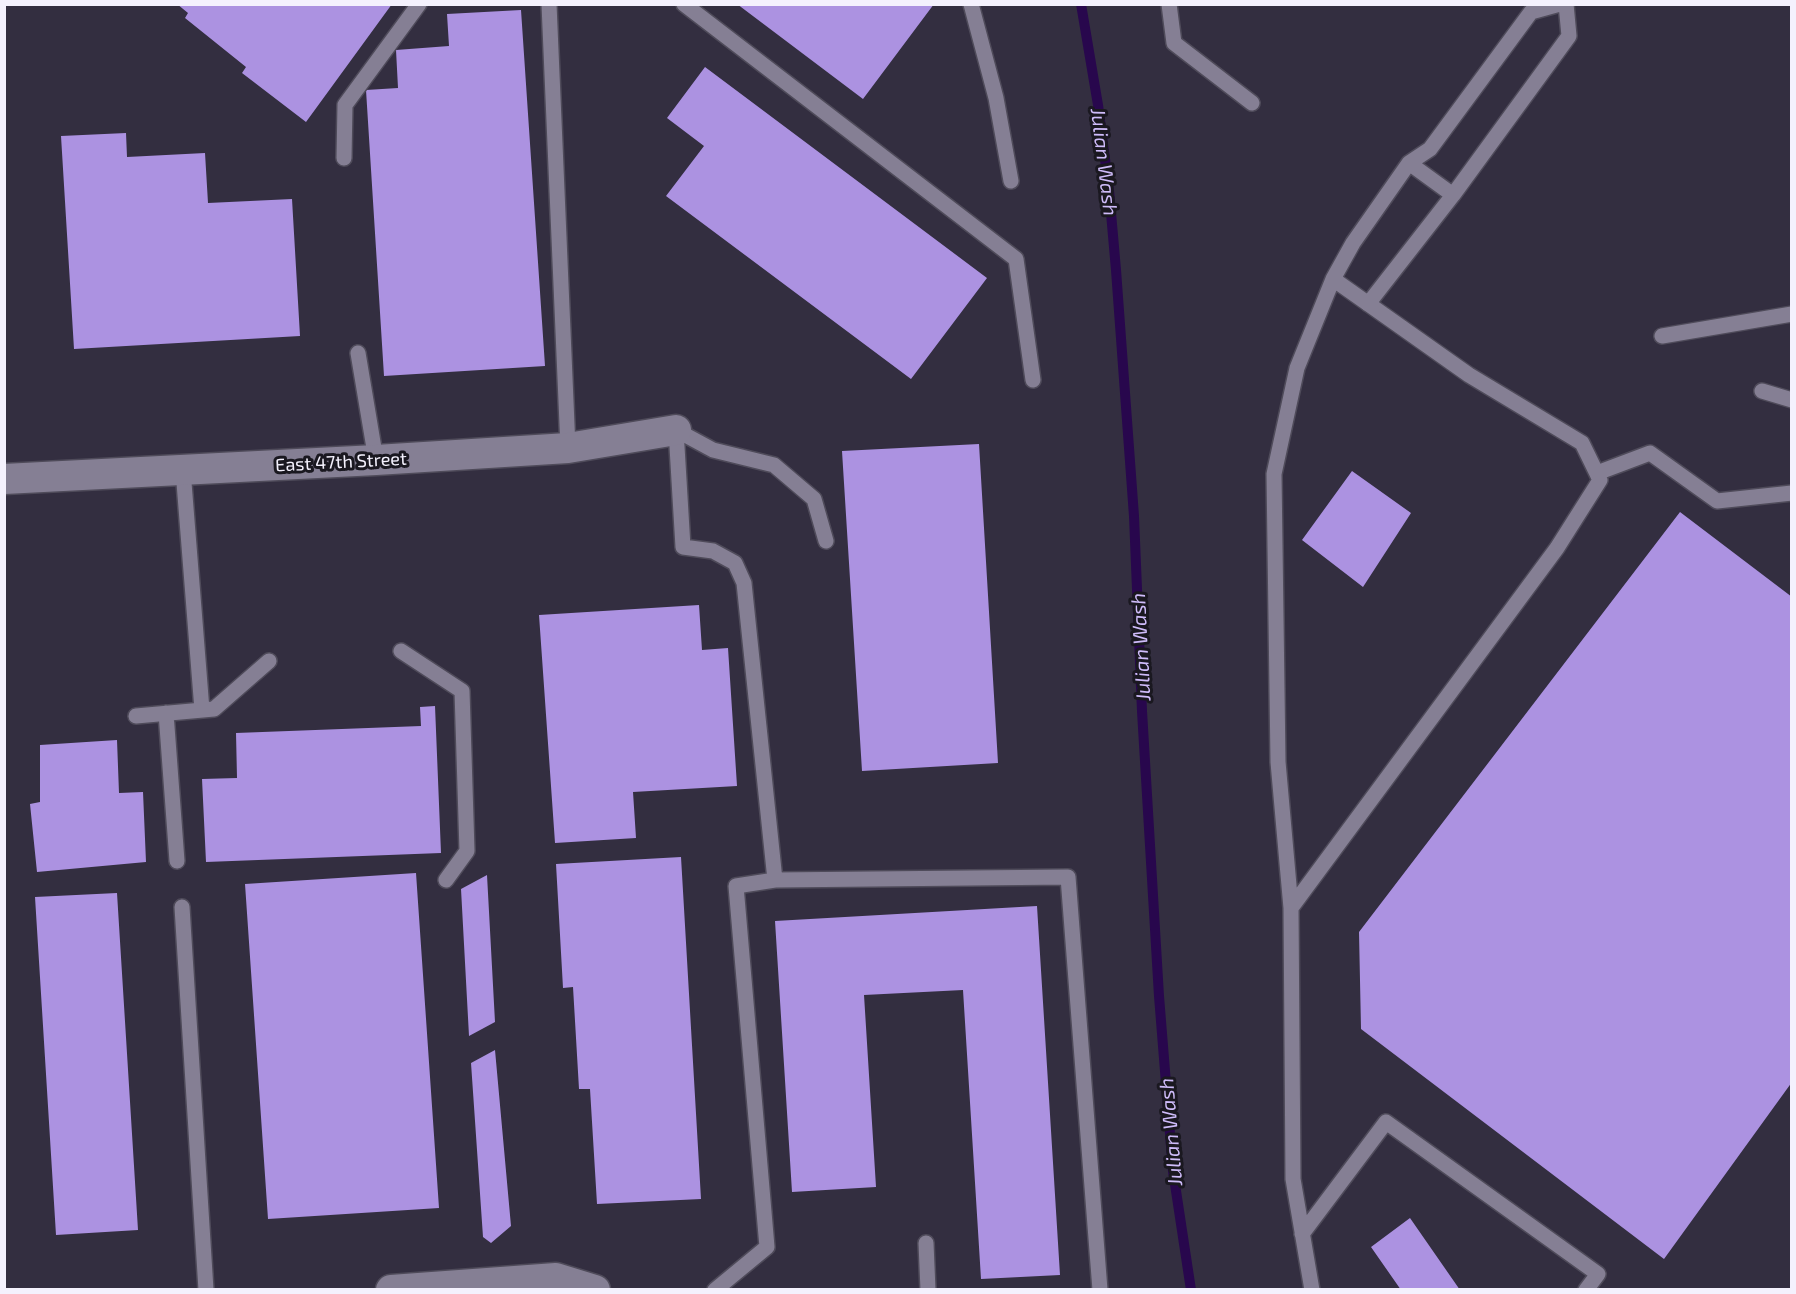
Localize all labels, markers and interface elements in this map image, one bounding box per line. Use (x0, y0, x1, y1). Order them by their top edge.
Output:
water label: Julian Wash (1086, 107, 1122, 217)
street label: East 47th Street (275, 448, 407, 476)
water label: Julian Wash (1126, 592, 1156, 702)
water label: Julian Wash (1154, 1077, 1188, 1187)

